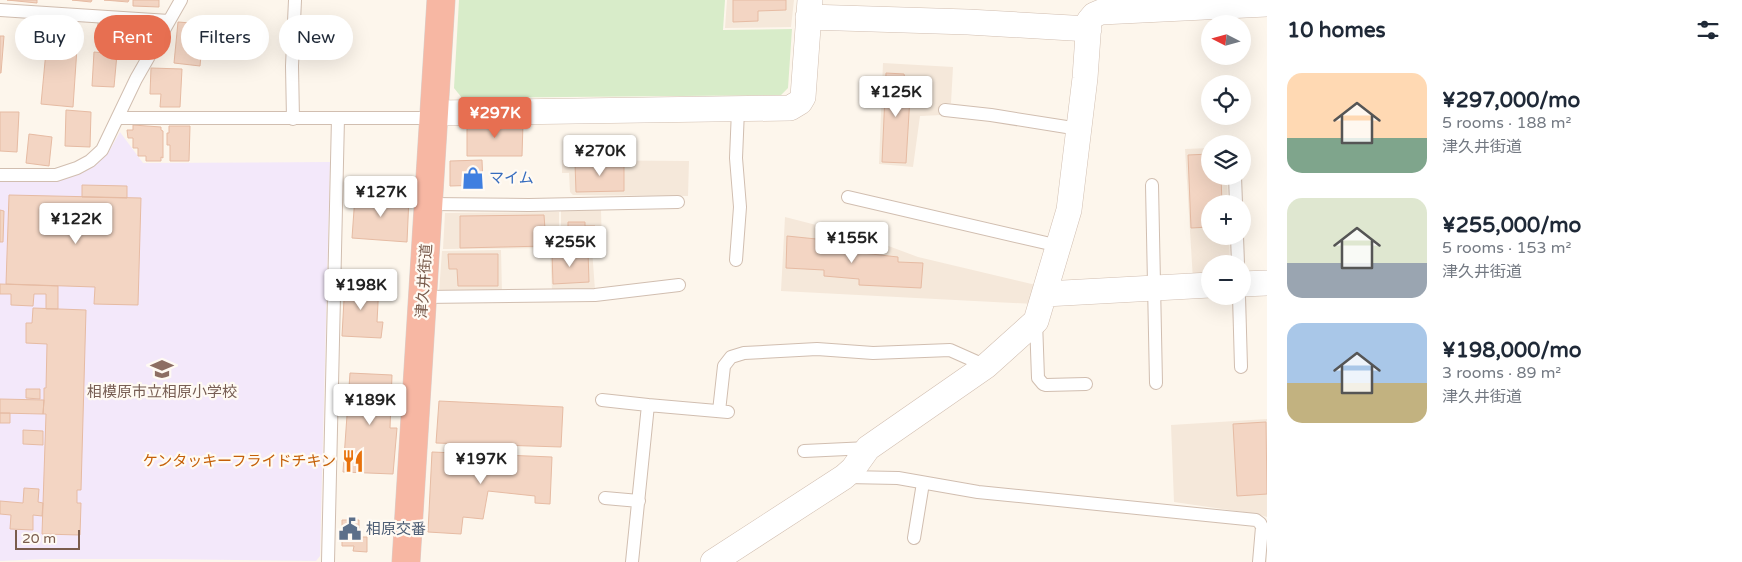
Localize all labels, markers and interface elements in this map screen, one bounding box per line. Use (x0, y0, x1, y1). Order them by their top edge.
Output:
chip: Buy (15, 15, 84, 60)
chip: Rent (94, 15, 171, 60)
chip: Filters (181, 15, 269, 60)
chip: New (279, 15, 353, 60)
north arrow (1201, 15, 1251, 65)
map controls (1201, 15, 1251, 305)
icon: filters (1694, 16, 1722, 44)
text: 10 homes (1287, 18, 1386, 43)
button: locate (1201, 75, 1251, 125)
pin: ¥125K (861, 76, 931, 118)
text: ¥125K (870, 82, 922, 102)
text: ¥297,000/mo (1442, 88, 1580, 113)
icon: home (1327, 93, 1387, 153)
pin: ¥297K (460, 96, 530, 139)
text: ¥297K (469, 103, 521, 123)
text: 5 rooms · 188 m² (1442, 113, 1571, 133)
pin: ¥270K (565, 134, 635, 177)
button: layers (1201, 135, 1251, 185)
text: 津久井街道 (1442, 137, 1522, 157)
text: ¥270K (574, 141, 626, 161)
shop icon: マイム (460, 165, 486, 191)
place label: マイム (489, 169, 534, 187)
pin: ¥127K (346, 176, 416, 218)
text: ¥127K (355, 182, 407, 202)
button: + (1201, 195, 1251, 245)
pin: ¥122K (41, 202, 111, 245)
text: ¥122K (50, 209, 102, 229)
text: ¥255,000/mo (1442, 213, 1581, 238)
icon: home (1327, 218, 1387, 278)
pin: ¥155K (817, 222, 887, 264)
pin: ¥255K (535, 226, 605, 268)
text: ¥155K (826, 228, 878, 248)
text: ¥255K (544, 232, 596, 252)
text: 5 rooms · 153 m² (1442, 238, 1571, 258)
street label: 津久井街道 (412, 243, 436, 319)
button: − (1201, 255, 1251, 305)
text: 津久井街道 (1442, 262, 1522, 282)
pin: ¥198K (326, 268, 396, 311)
text: ¥198K (335, 275, 387, 295)
text: ¥198,000/mo (1442, 338, 1581, 363)
icon: home (1327, 343, 1387, 403)
school or university icon: 相模原市立相原小学校 (149, 356, 175, 382)
text: 3 rooms · 89 m² (1442, 363, 1561, 383)
place label: 相模原市立相原小学校 (87, 383, 237, 401)
pin: ¥189K (335, 384, 405, 426)
text: 津久井街道 (1442, 387, 1522, 407)
text: ¥189K (344, 390, 396, 410)
pin: ¥197K (446, 442, 516, 485)
restaurant icon: ケンタッキーフライドチキン (340, 448, 366, 474)
text: ¥197K (455, 449, 507, 469)
place label: ケンタッキーフライドチキン (143, 452, 336, 470)
public building icon: 相原交番 (337, 516, 363, 542)
place label: 相原交番 (366, 520, 426, 538)
scale bar (15, 527, 80, 550)
text: 20 m (22, 530, 56, 547)

